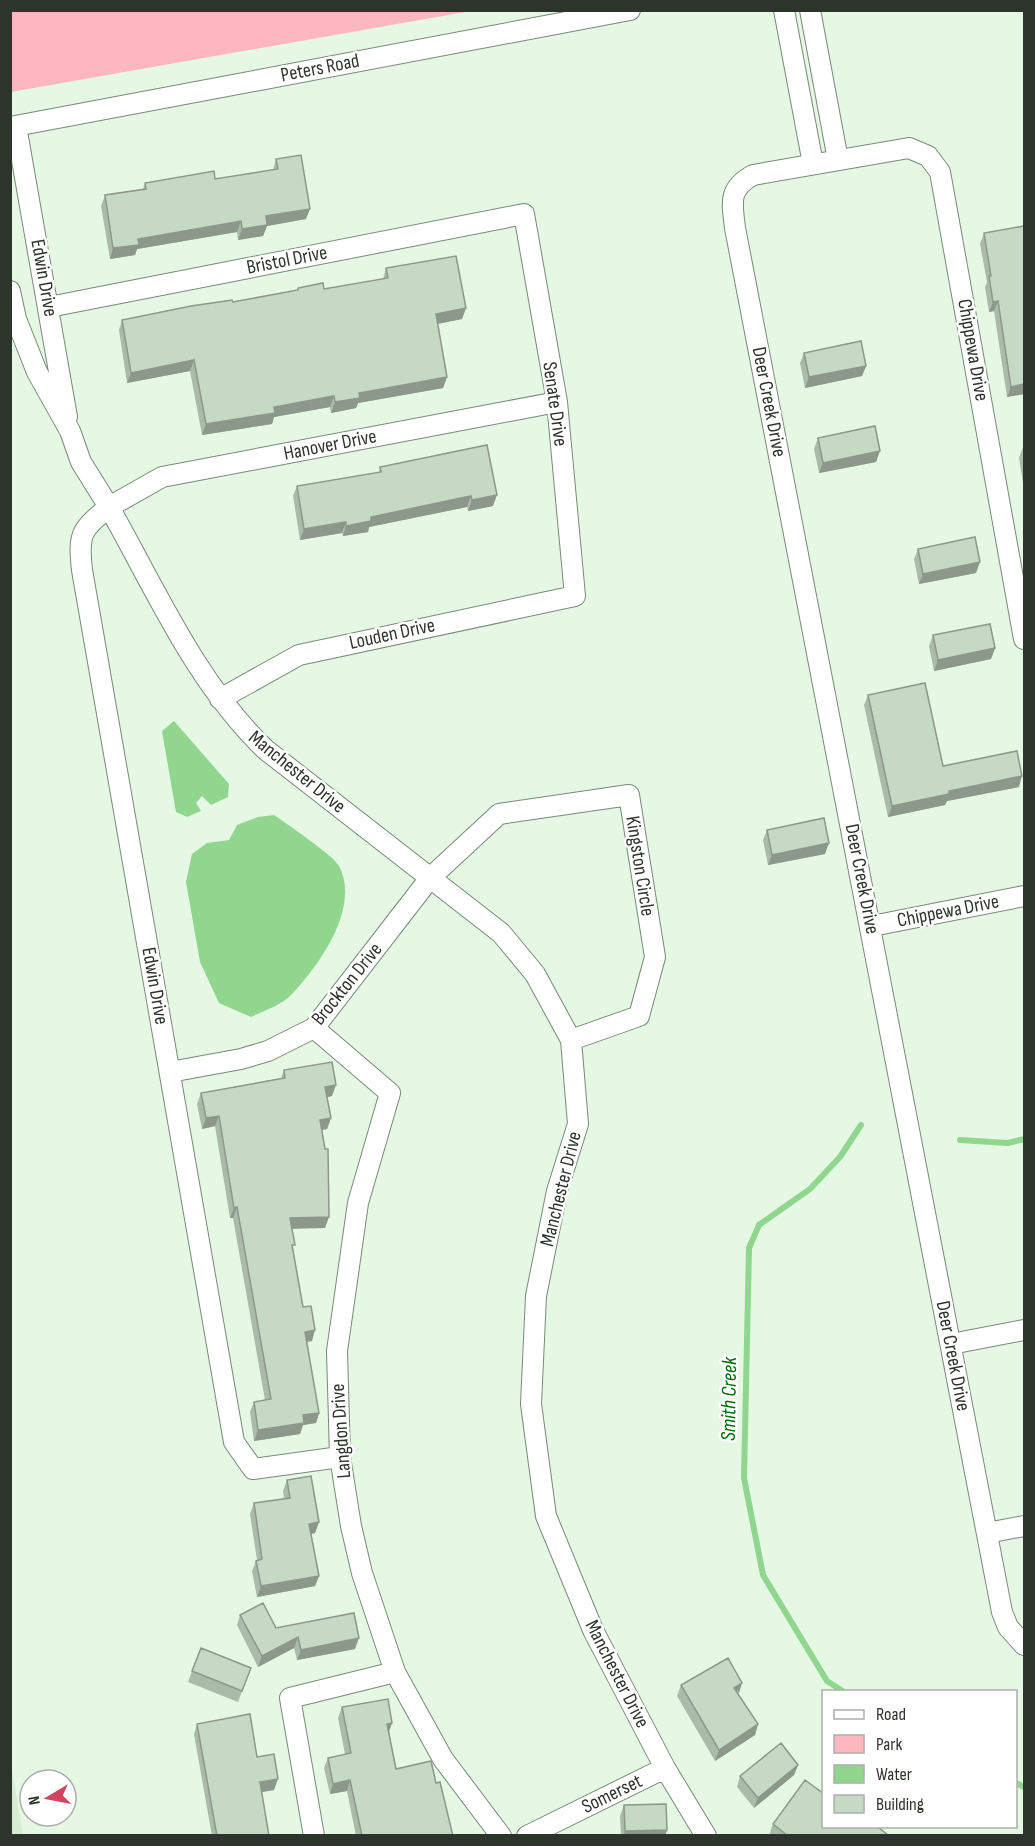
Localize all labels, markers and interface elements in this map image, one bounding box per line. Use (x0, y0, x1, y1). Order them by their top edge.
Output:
street label: Peters Road (279, 49, 361, 87)
street label: Edwin Drive (25, 237, 63, 319)
street label: Bristol Drive (245, 240, 329, 280)
street label: Chippewa Drive (952, 297, 994, 403)
street label: Deer Creek Drive (747, 345, 791, 459)
street label: Senate Drive (537, 360, 573, 448)
street label: Hanover Drive (282, 424, 378, 466)
street label: Louden Drive (347, 613, 437, 655)
street label: Manchester Drive (244, 726, 350, 818)
street label: Kingston Circle (620, 814, 660, 918)
street label: Deer Creek Drive (840, 822, 884, 936)
street label: Chippewa Drive (895, 889, 1001, 933)
street label: Brockton Drive (306, 938, 388, 1030)
street label: Edwin Drive (136, 945, 174, 1027)
street label: Manchester Drive (535, 1129, 587, 1249)
street label: Deer Creek Drive (931, 1299, 975, 1413)
water label: Smith Creek (716, 1356, 742, 1441)
street label: Langdon Drive (326, 1383, 356, 1479)
street label: Manchester Drive (580, 1616, 654, 1732)
legend (822, 1690, 1017, 1828)
text: Road (876, 1704, 906, 1725)
text: Park (876, 1734, 902, 1755)
text: Water (876, 1764, 912, 1785)
north arrow (18, 1768, 78, 1828)
street label: Somerset (578, 1769, 646, 1819)
text: N (25, 1794, 45, 1806)
text: Building (876, 1794, 924, 1815)

